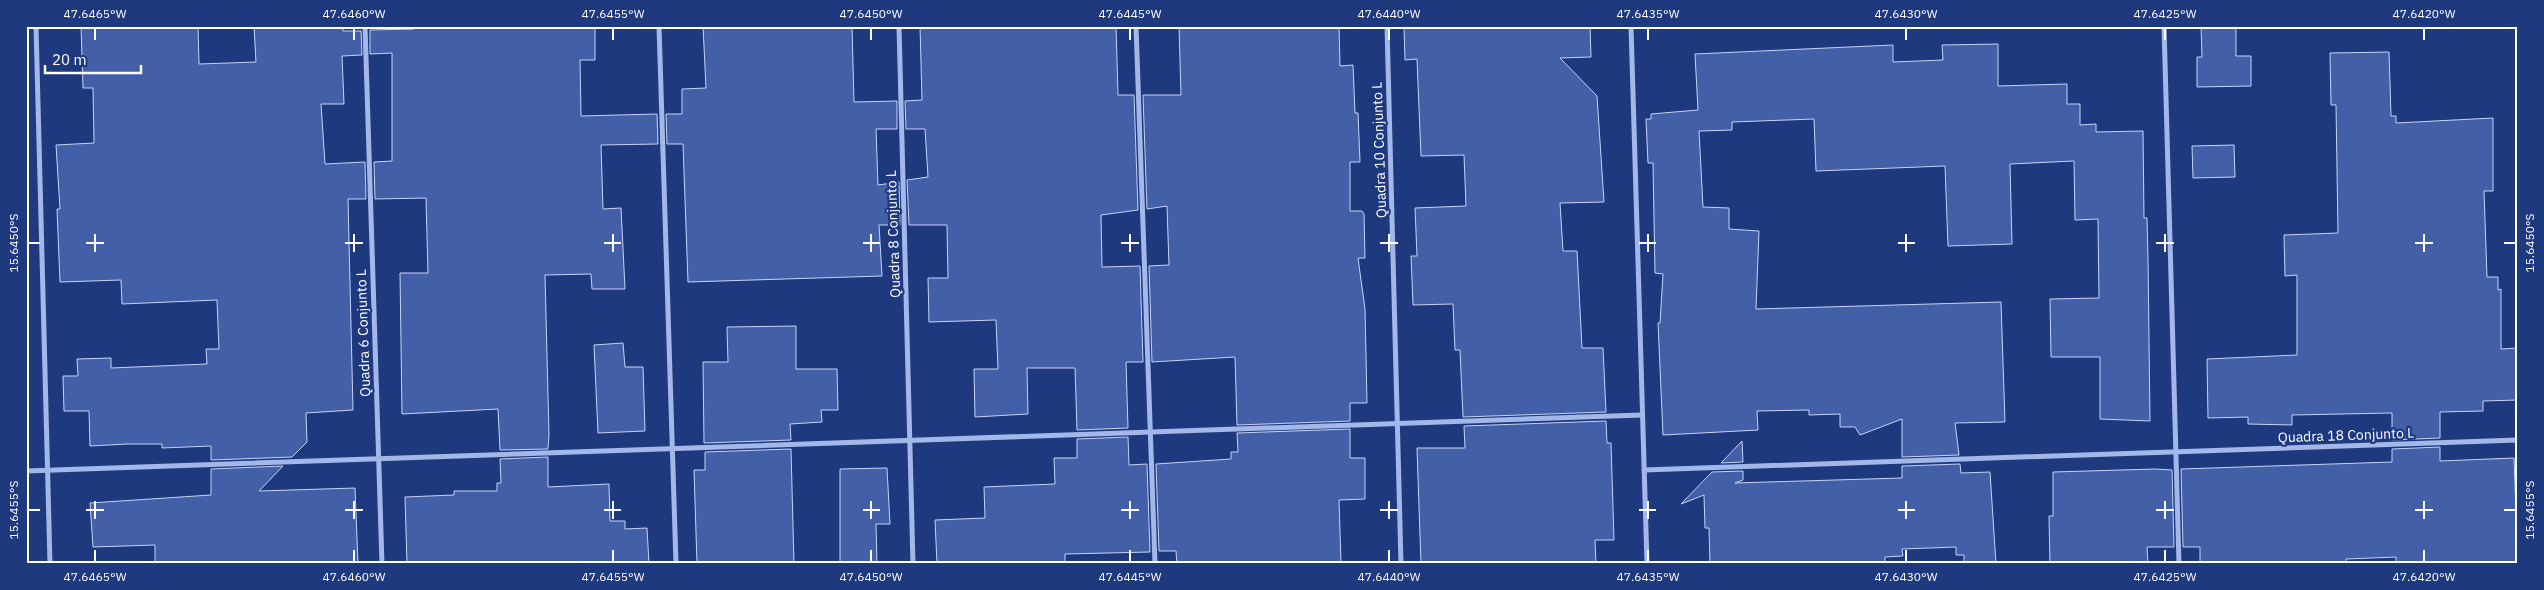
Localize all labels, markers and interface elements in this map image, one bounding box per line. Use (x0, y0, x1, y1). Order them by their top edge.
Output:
text: 47.6465°W (64, 6, 127, 21)
text: 47.6460°W (323, 6, 386, 21)
text: 47.6455°W (582, 6, 645, 21)
text: 47.6450°W (840, 6, 903, 21)
text: 47.6445°W (1099, 6, 1162, 21)
text: 47.6440°W (1358, 6, 1421, 21)
text: 47.6435°W (1617, 6, 1680, 21)
text: 47.6430°W (1875, 6, 1938, 21)
text: 47.6425°W (2134, 6, 2197, 21)
text: 47.6420°W (2393, 6, 2456, 21)
scale bar (45, 42, 141, 74)
text: 20 m (52, 50, 87, 69)
street label: Quadra 10 Conjunto L (1368, 82, 1390, 218)
street label: Quadra 8 Conjunto L (882, 170, 904, 298)
text: 15.6450°S (6, 213, 21, 273)
text: 15.6450°S (2522, 213, 2537, 273)
street label: Quadra 6 Conjunto L (352, 269, 374, 397)
street label: Quadra 18 Conjunto L (2278, 424, 2414, 446)
text: 15.6455°S (6, 480, 21, 540)
text: 15.6455°S (2522, 480, 2537, 540)
text: 47.6465°W (64, 569, 127, 584)
text: 47.6460°W (323, 569, 386, 584)
text: 47.6455°W (582, 569, 645, 584)
text: 47.6450°W (840, 569, 903, 584)
text: 47.6445°W (1099, 569, 1162, 584)
text: 47.6440°W (1358, 569, 1421, 584)
text: 47.6435°W (1617, 569, 1680, 584)
text: 47.6430°W (1875, 569, 1938, 584)
text: 47.6425°W (2134, 569, 2197, 584)
text: 47.6420°W (2393, 569, 2456, 584)

